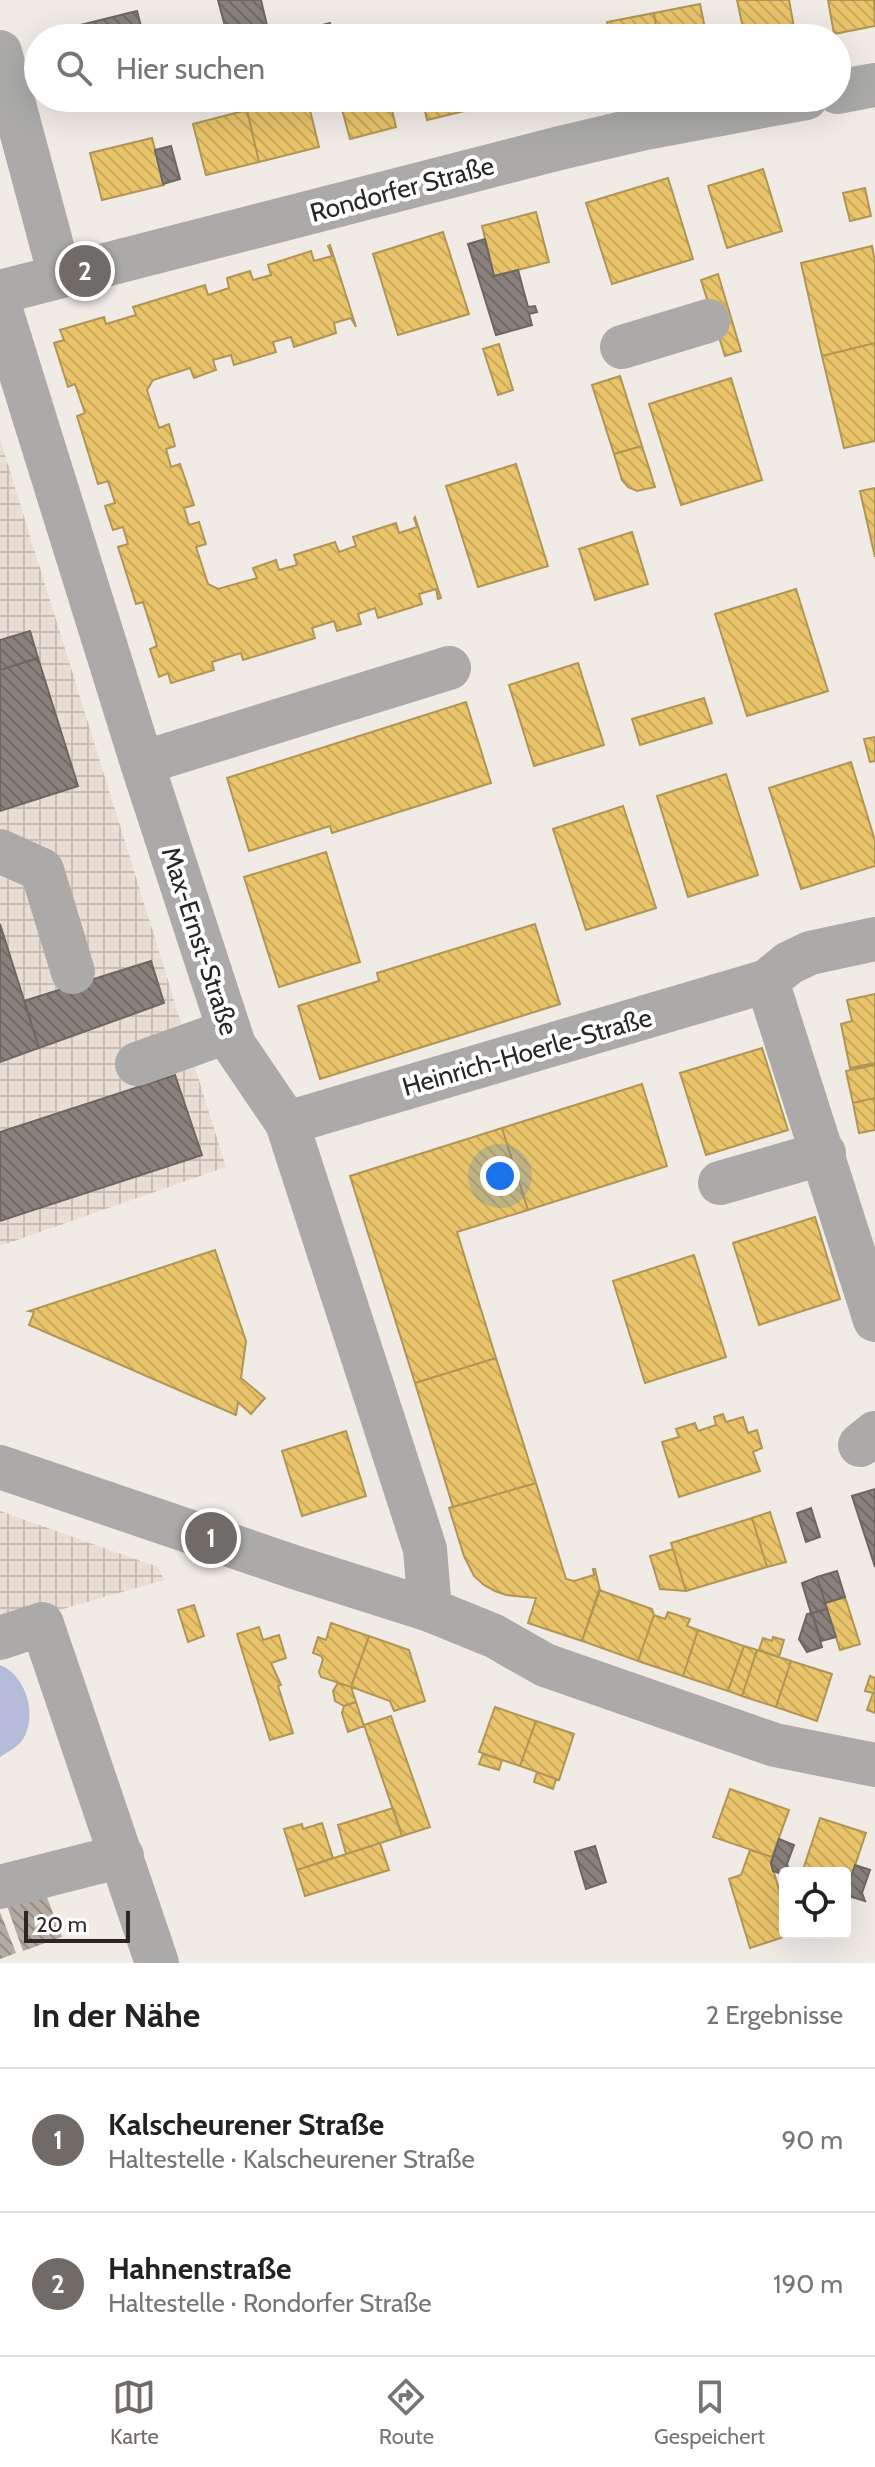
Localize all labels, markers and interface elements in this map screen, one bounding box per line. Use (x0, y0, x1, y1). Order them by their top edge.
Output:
search box (24, 24, 851, 112)
icon: search (52, 46, 96, 90)
text: Hier suchen (116, 50, 265, 87)
street label: Rondorfer Straße (307, 149, 497, 229)
pin: 2 (59, 241, 111, 301)
street label: Max-Ernst-Straße (155, 843, 245, 1039)
street label: Heinrich-Hoerle-Straße (399, 1001, 655, 1103)
your location (480, 1156, 520, 1196)
pin: 1 (185, 1508, 237, 1568)
map controls (779, 1867, 851, 1939)
button: locate (779, 1867, 851, 1939)
scale bar (24, 1907, 130, 1943)
text: 20 m (36, 1911, 87, 1938)
text: In der Nähe (32, 1994, 200, 2036)
text: 2 Ergebnisse (706, 1999, 843, 2031)
text: Kalscheurener Straße (108, 2106, 384, 2143)
text: 1 (53, 2124, 63, 2156)
text: 90 m (781, 2124, 843, 2156)
text: Haltestelle · Kalscheurener Straße (108, 2143, 475, 2175)
text: Hahnenstraße (108, 2250, 291, 2287)
text: 2 (51, 2268, 65, 2300)
text: 190 m (773, 2268, 843, 2300)
text: Haltestelle · Rondorfer Straße (108, 2287, 432, 2319)
tab: Karte (110, 2375, 159, 2450)
tab: Route (379, 2375, 434, 2450)
tab: Gespeichert (654, 2375, 765, 2450)

